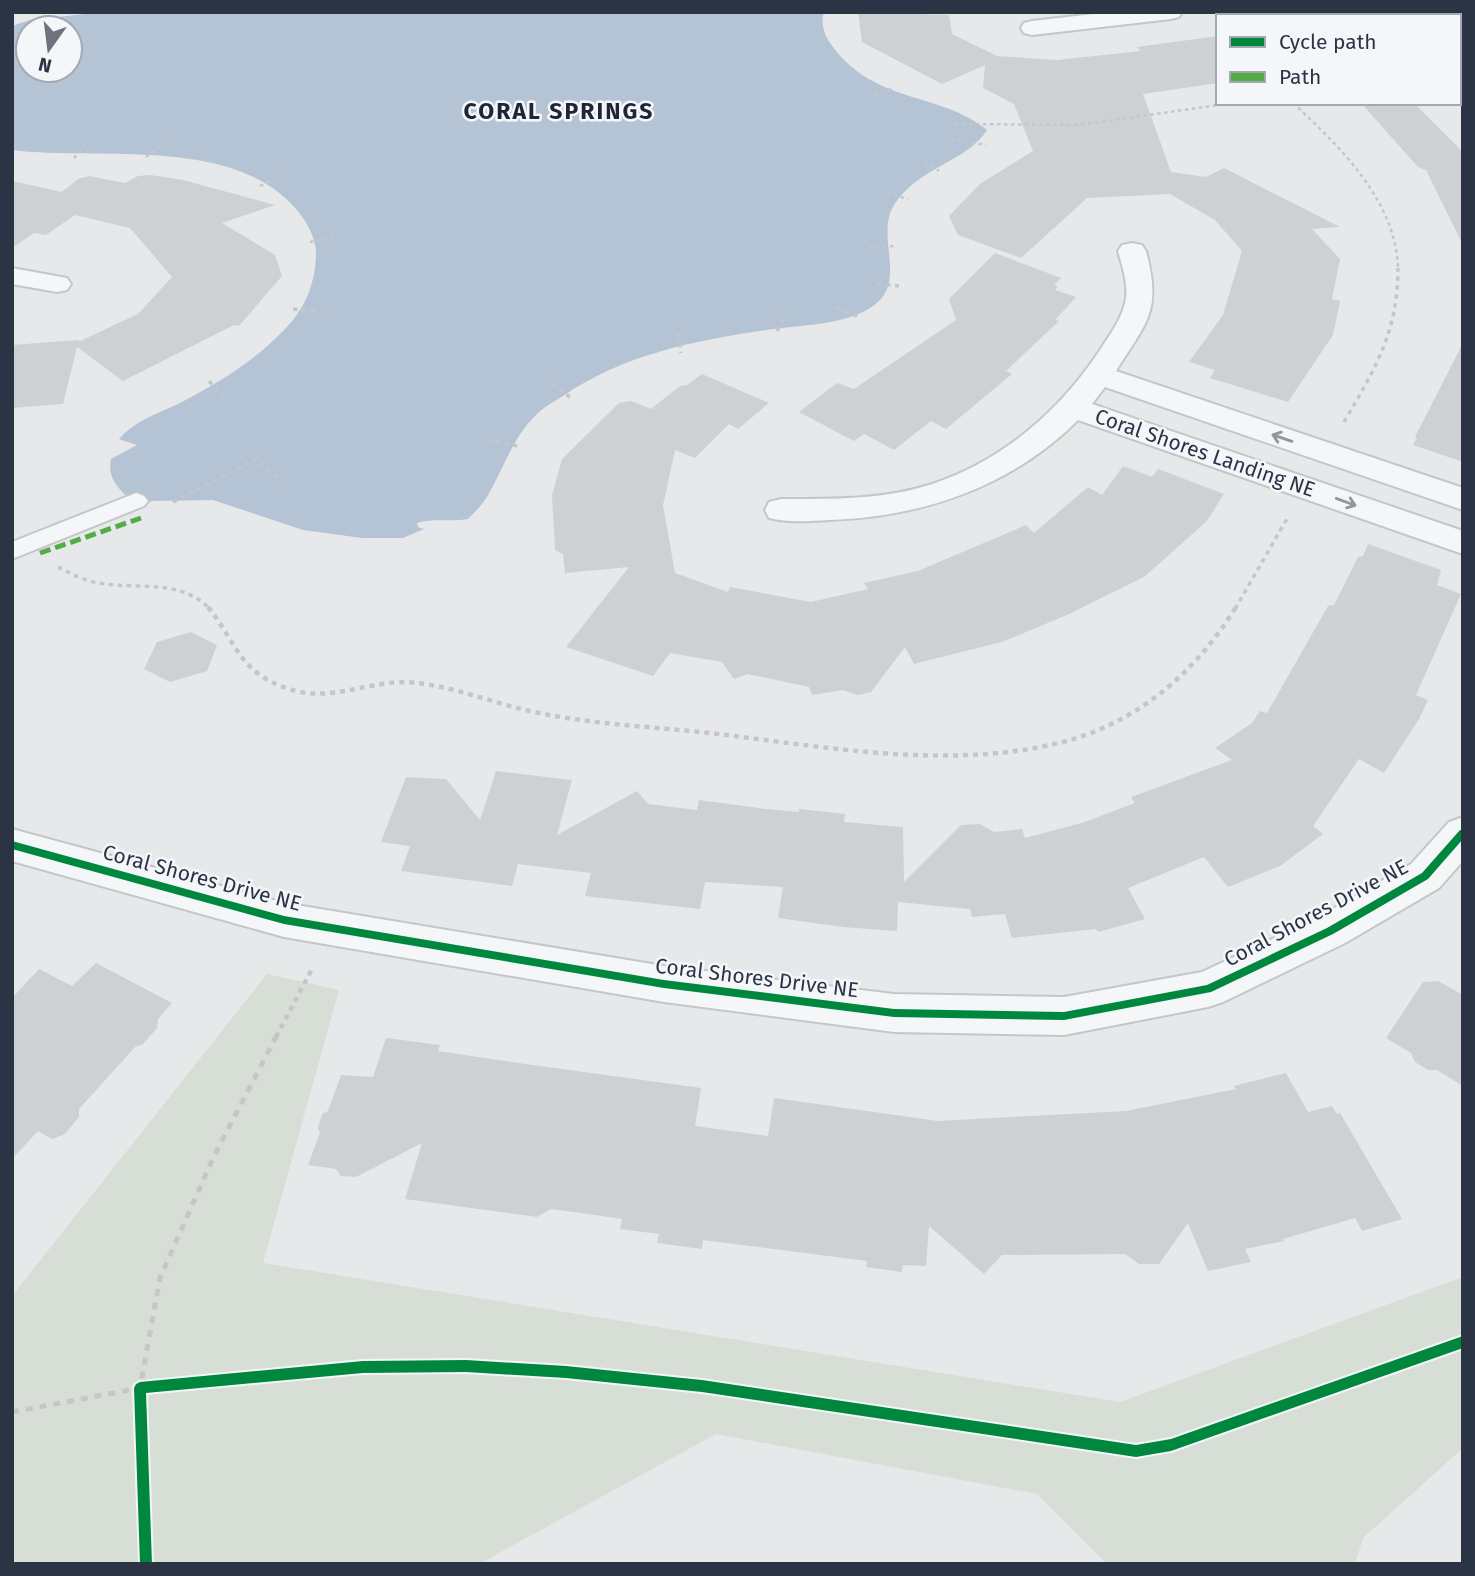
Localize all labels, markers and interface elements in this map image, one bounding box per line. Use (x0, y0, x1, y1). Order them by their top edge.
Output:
north arrow (14, 14, 84, 84)
legend (1216, 14, 1461, 105)
text: Cycle path (1279, 29, 1377, 55)
text: N (36, 52, 54, 78)
text: Path (1279, 64, 1321, 90)
district label: CORAL SPRINGS (464, 97, 654, 125)
street label: Coral Shores Landing NE (1092, 403, 1318, 503)
one-way arrow (1272, 431, 1294, 443)
one-way arrow (1335, 496, 1357, 509)
street label: Coral Shores Drive NE (100, 839, 304, 917)
street label: Coral Shores Drive NE (1220, 853, 1412, 973)
street label: Coral Shores Drive NE (654, 953, 860, 1003)

